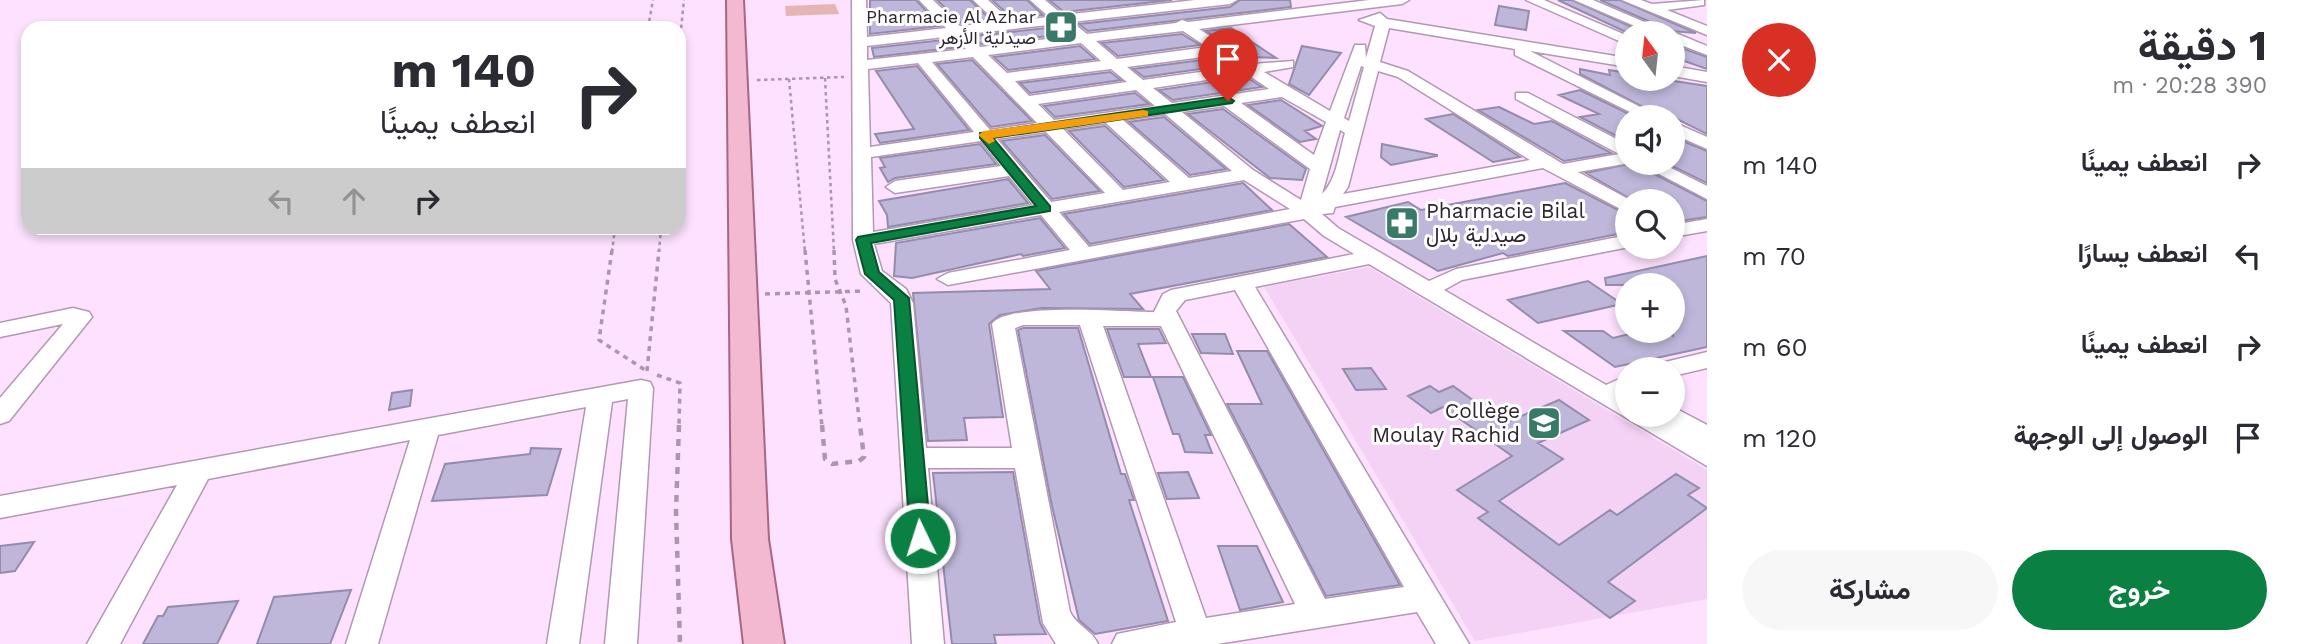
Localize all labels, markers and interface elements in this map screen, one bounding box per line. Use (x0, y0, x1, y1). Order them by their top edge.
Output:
place label: Pharmacie Al Azhar صيدلية الأزهر (866, 6, 1036, 49)
pharmacy icon: Pharmacie Al Azhar صيدلية الأزهر (1042, 8, 1080, 46)
north arrow (1615, 21, 1685, 91)
map controls (1615, 21, 1685, 427)
text: 1 دقيقة (2138, 21, 2267, 70)
button: close (1742, 23, 1816, 97)
pin (1198, 29, 1258, 101)
icon: arrive (1209, 40, 1247, 78)
text: 140 m (392, 41, 536, 99)
icon: right (560, 49, 651, 140)
text: 390 m · 20:28 (2112, 72, 2267, 99)
text: انعطف يمينًا (380, 103, 536, 141)
button: sound (1615, 105, 1685, 175)
icon: right (2229, 146, 2267, 184)
text: انعطف يمينًا (2081, 147, 2208, 177)
text: 140 m (1742, 150, 1818, 180)
icon: left (262, 182, 300, 220)
icon: ahead (335, 182, 373, 220)
icon: right (408, 182, 446, 220)
button: search (1615, 189, 1685, 259)
place label: Pharmacie Bilal صيدلية بلال (1426, 198, 1585, 247)
pharmacy icon: Pharmacie Bilal صيدلية بلال (1383, 204, 1421, 242)
icon: left (2229, 237, 2267, 275)
text: انعطف يسارًا (2078, 238, 2208, 268)
text: 70 m (1742, 241, 1806, 271)
button: + (1615, 273, 1685, 343)
icon: right (2229, 328, 2267, 366)
text: انعطف يمينًا (2081, 329, 2208, 359)
text: 60 m (1742, 332, 1808, 362)
button: − (1615, 357, 1685, 427)
place label: Collège Moulay Rachid (1372, 398, 1520, 447)
school or university icon: Collège Moulay Rachid (1525, 404, 1563, 442)
icon: arrive (2229, 419, 2267, 457)
text: الوصول إلى الوجهة (2013, 420, 2208, 450)
text: 120 m (1742, 423, 1817, 453)
position arrow (883, 501, 957, 575)
button: مشاركة (1742, 550, 1998, 630)
button: خروج (2012, 550, 2267, 630)

